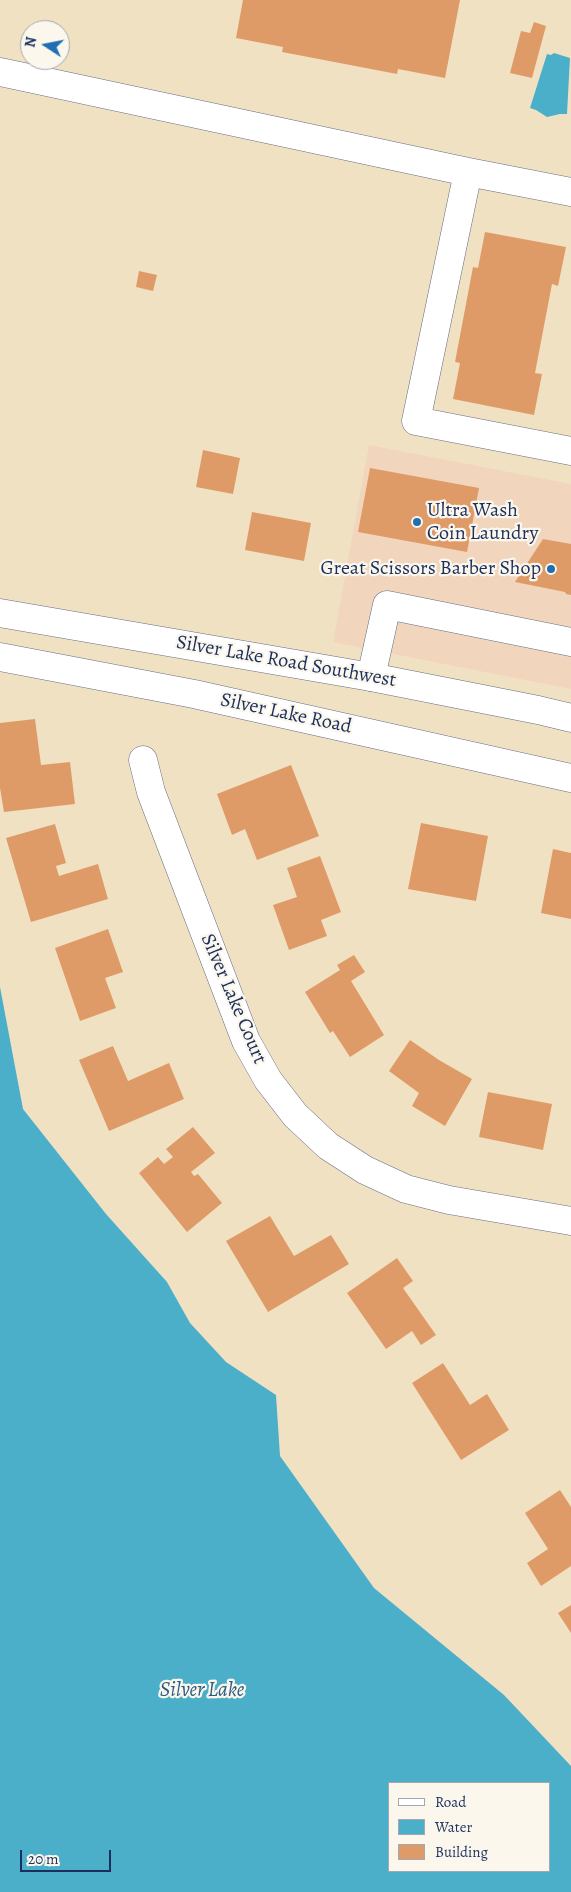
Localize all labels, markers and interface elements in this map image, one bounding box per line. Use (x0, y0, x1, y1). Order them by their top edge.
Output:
north arrow (20, 20, 70, 70)
text: N (20, 35, 41, 49)
place label: Ultra Wash Coin Laundry (427, 499, 538, 546)
marker: Ultra Wash Coin Laundry (411, 516, 423, 528)
place label: Great Scissors Barber Shop (320, 557, 541, 581)
marker: Great Scissors Barber Shop (545, 563, 557, 575)
street label: Silver Lake Road Southwest (174, 631, 398, 693)
street label: Silver Lake Road (218, 688, 354, 740)
street label: Silver Lake Court (195, 930, 271, 1068)
water label: Silver Lake (160, 1678, 244, 1704)
legend (388, 1782, 551, 1872)
text: Road (435, 1792, 466, 1812)
text: Water (435, 1817, 472, 1837)
scale bar (22, 1840, 114, 1872)
text: Building (435, 1842, 488, 1862)
text: 20 m (28, 1849, 59, 1869)

